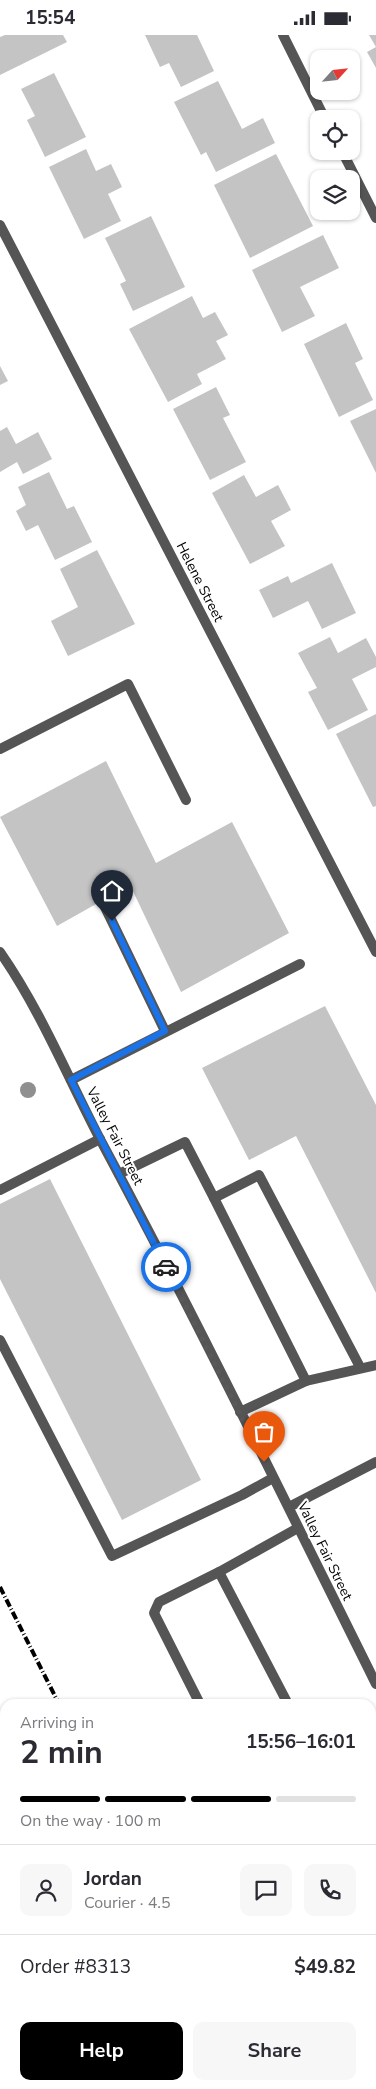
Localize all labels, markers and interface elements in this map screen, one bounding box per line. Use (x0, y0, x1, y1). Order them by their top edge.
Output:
text: 15:54 (25, 5, 75, 31)
north arrow (310, 50, 360, 100)
map controls (310, 50, 360, 220)
button: locate (310, 110, 360, 160)
button: layers (310, 170, 360, 220)
street label: Helene Street (172, 539, 228, 625)
pin (91, 870, 133, 921)
icon: home (98, 877, 126, 905)
street label: Valley Fair Street (82, 1083, 148, 1188)
courier (141, 1242, 191, 1292)
icon: car (152, 1253, 180, 1281)
pin (243, 1411, 285, 1462)
icon: bag (250, 1418, 278, 1446)
street label: Valley Fair Street (292, 1498, 357, 1604)
text: Arriving in (20, 1712, 94, 1734)
text: 15:56–16:01 (246, 1729, 356, 1755)
text: 2 min (20, 1731, 103, 1774)
text: On the way · 100 m (20, 1810, 161, 1832)
button: person (20, 1864, 72, 1916)
button: chat (240, 1864, 292, 1916)
button: phone (304, 1864, 356, 1916)
text: Jordan (84, 1866, 142, 1892)
text: Courier · 4.5 (84, 1892, 170, 1914)
text: Order #8313 (20, 1954, 131, 1980)
text: $49.82 (294, 1954, 356, 1980)
button: Help (20, 2022, 183, 2080)
button: Share (193, 2022, 356, 2080)

